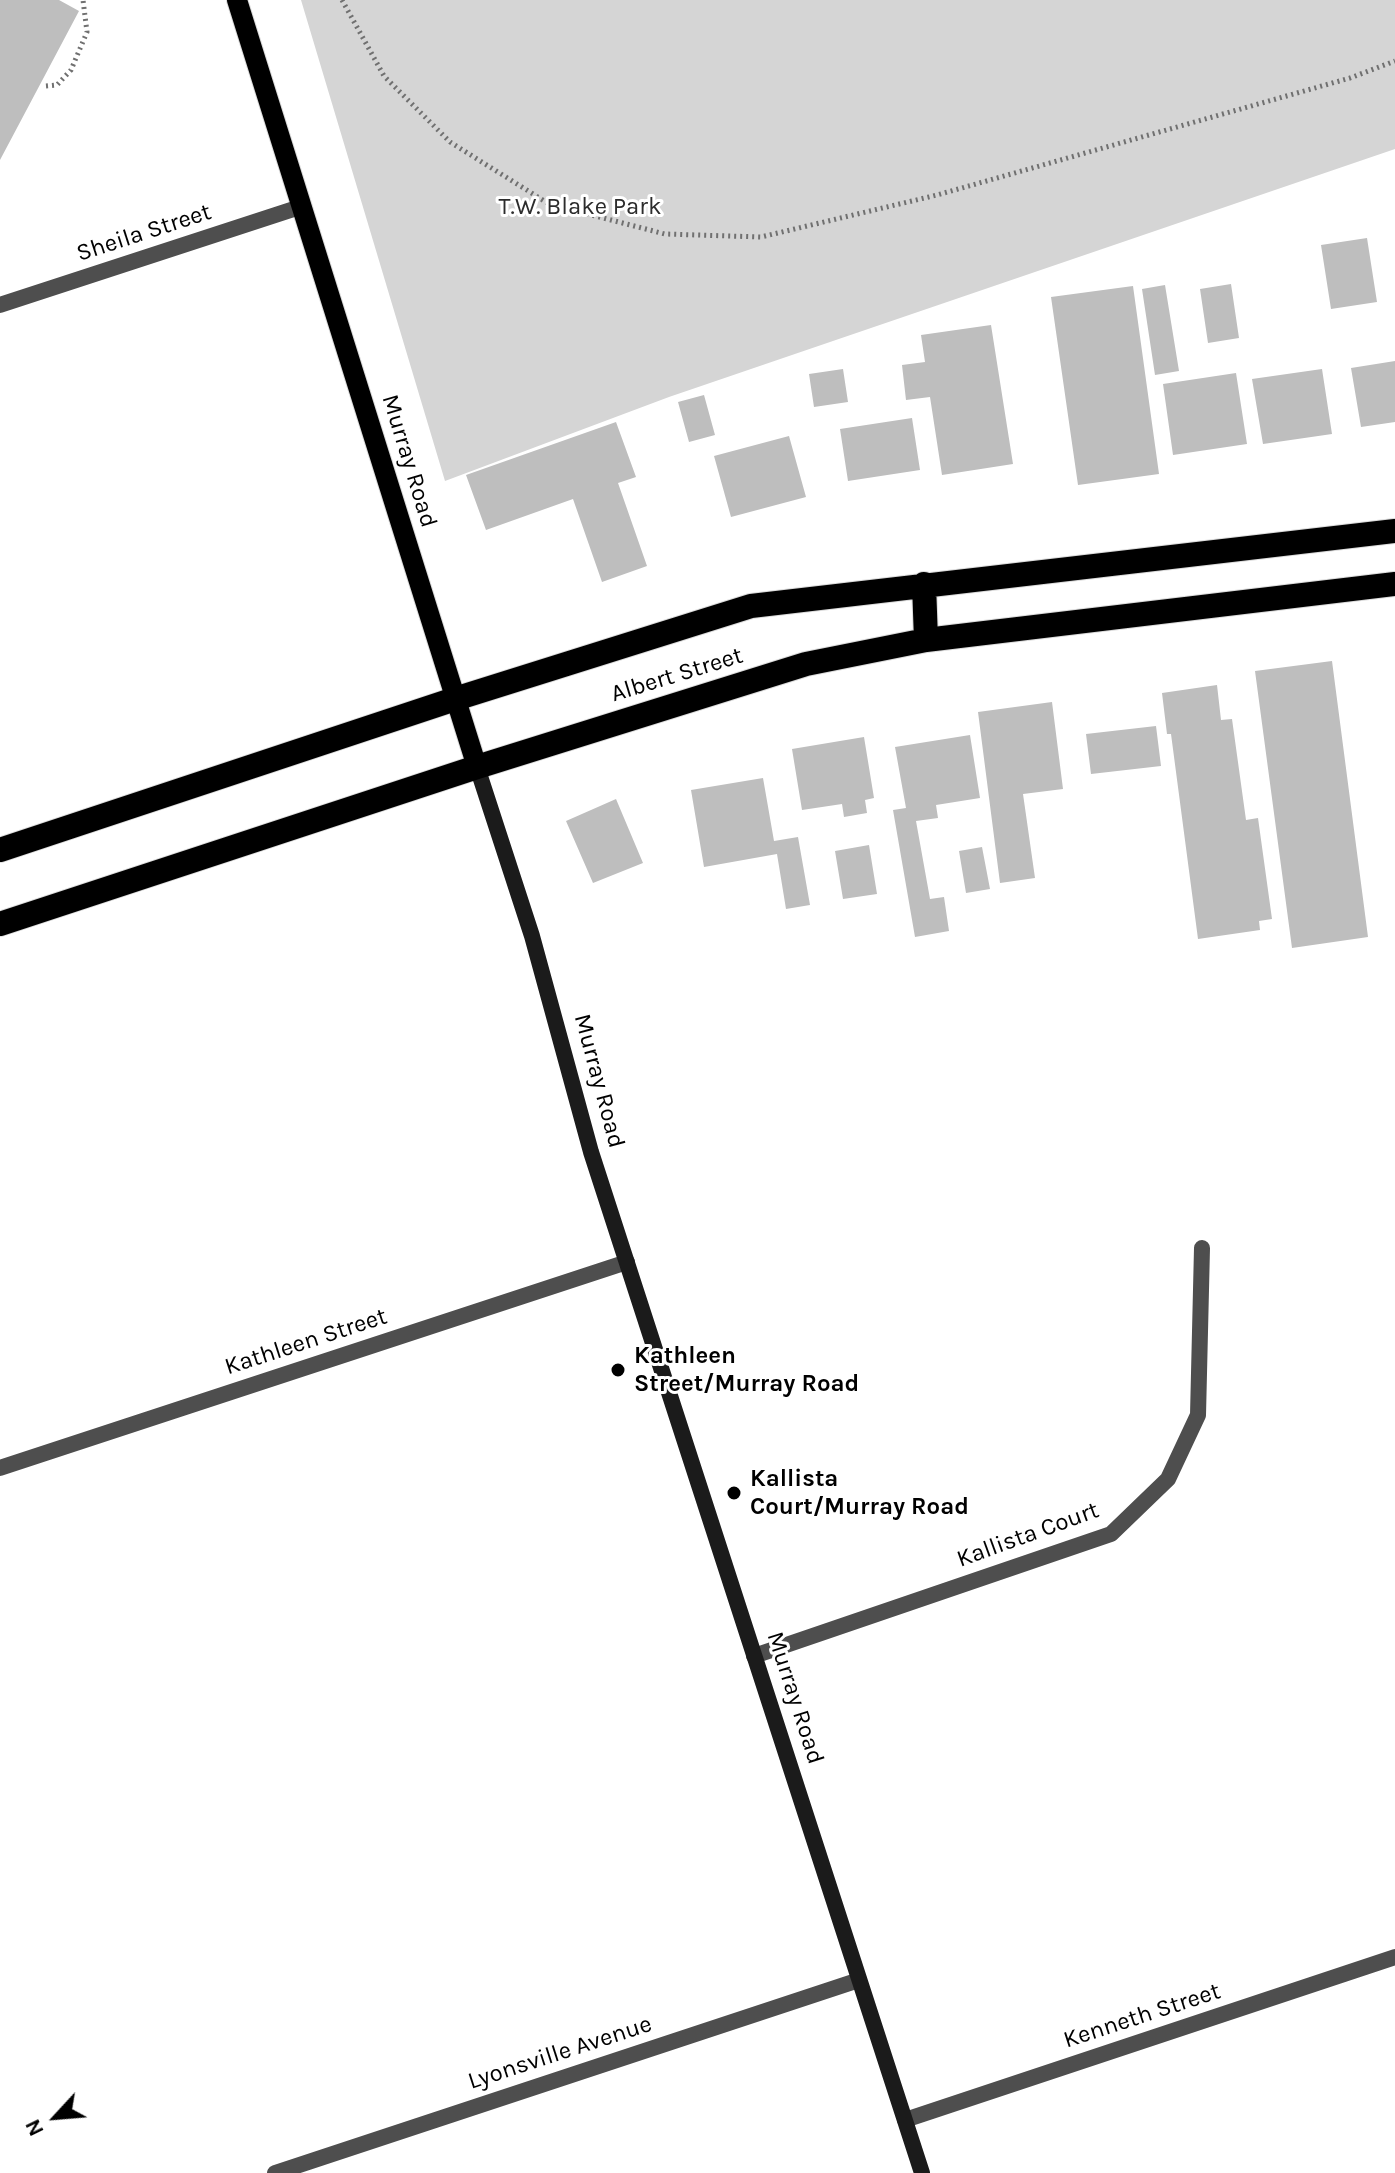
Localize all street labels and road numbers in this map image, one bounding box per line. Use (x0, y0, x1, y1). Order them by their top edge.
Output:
street label: Sheila Street (73, 198, 215, 268)
street label: Murray Road (375, 391, 443, 531)
street label: Albert Street (608, 641, 746, 709)
street label: Murray Road (567, 1011, 631, 1151)
street label: Kathleen Street (221, 1302, 391, 1382)
street label: Kallista Court (953, 1496, 1103, 1574)
street label: Murray Road (760, 1628, 830, 1768)
street label: Kenneth Street (1060, 1977, 1224, 2055)
street label: Lyonsville Avenue (464, 2010, 656, 2096)

